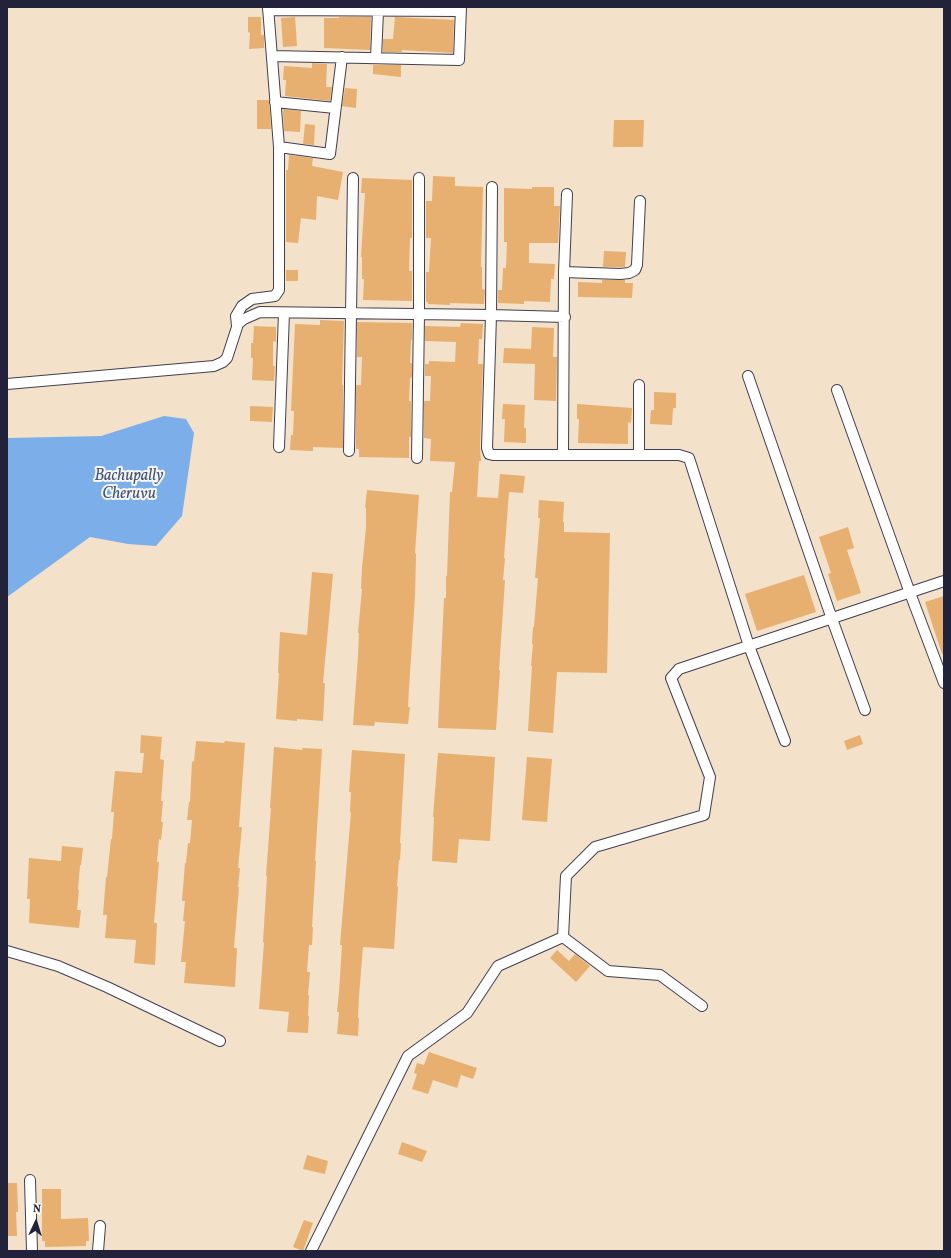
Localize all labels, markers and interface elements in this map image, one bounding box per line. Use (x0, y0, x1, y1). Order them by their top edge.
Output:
water label: Bachupally Cheruvu (94, 467, 164, 505)
north arrow (16, 1202, 56, 1242)
text: N (32, 1202, 41, 1217)

